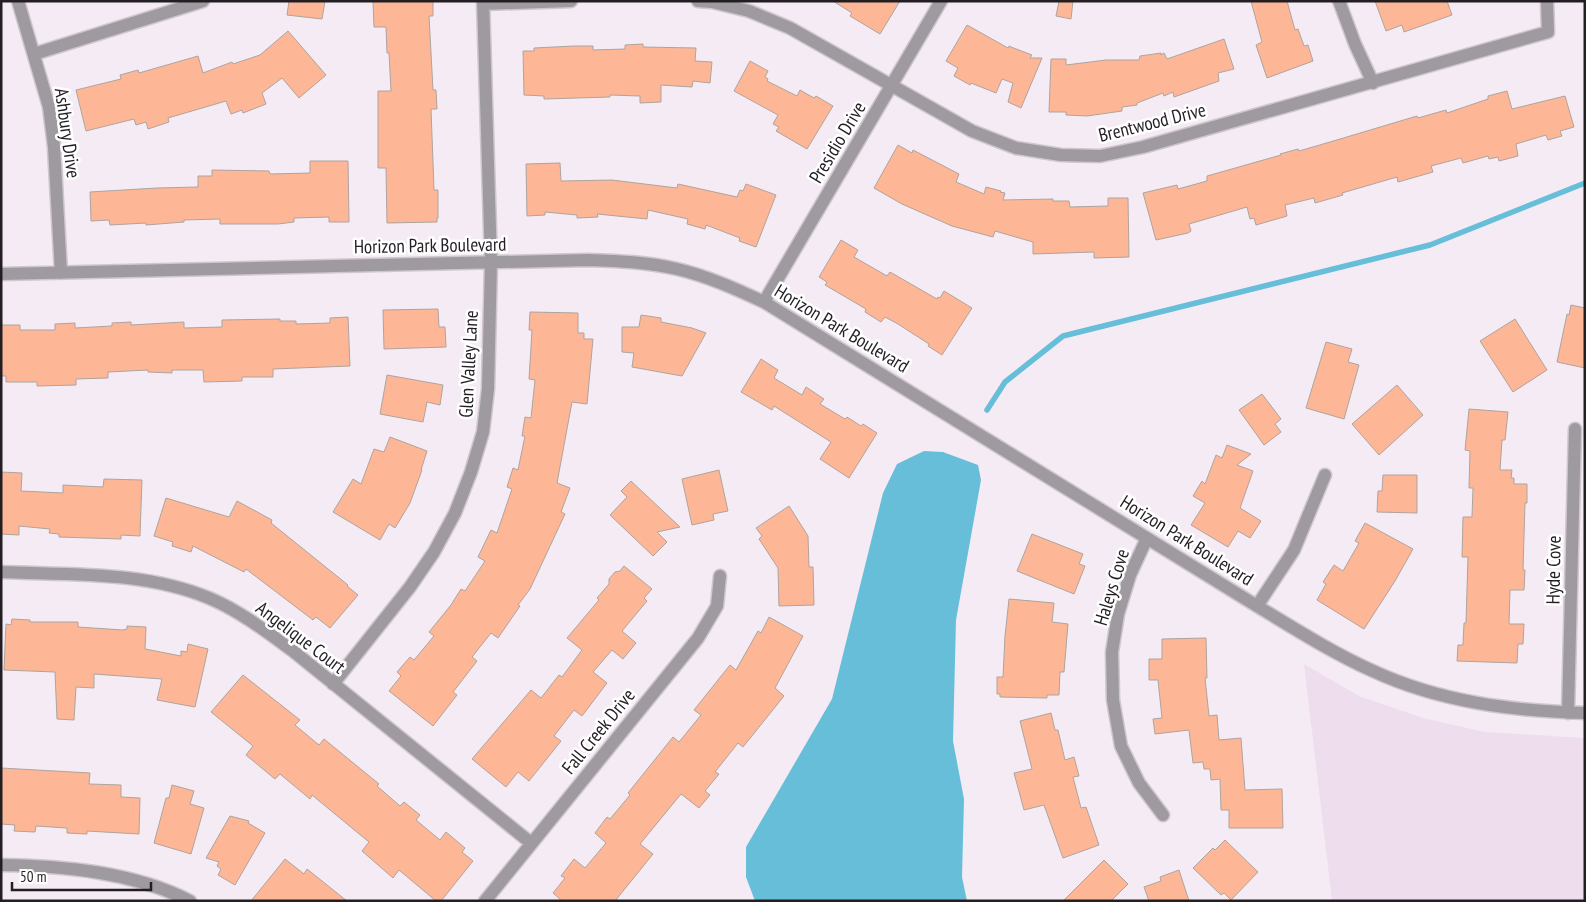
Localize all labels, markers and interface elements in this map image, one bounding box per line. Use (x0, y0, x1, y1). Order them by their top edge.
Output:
street label: Ashbury Drive (50, 86, 86, 180)
street label: Presidio Drive (803, 97, 871, 187)
street label: Brentwood Drive (1096, 97, 1208, 147)
street label: Horizon Park Boulevard (354, 232, 506, 258)
street label: Horizon Park Boulevard (770, 278, 914, 378)
street label: Glen Valley Lane (453, 310, 483, 418)
street label: Horizon Park Boulevard (1116, 489, 1258, 591)
street label: Hyde Cove (1540, 535, 1566, 605)
street label: Haleys Cove (1088, 546, 1134, 628)
street label: Angelique Court (252, 596, 351, 679)
street label: Fall Creek Drive (556, 683, 640, 779)
scale bar (12, 860, 151, 892)
text: 50 m (20, 867, 46, 886)

